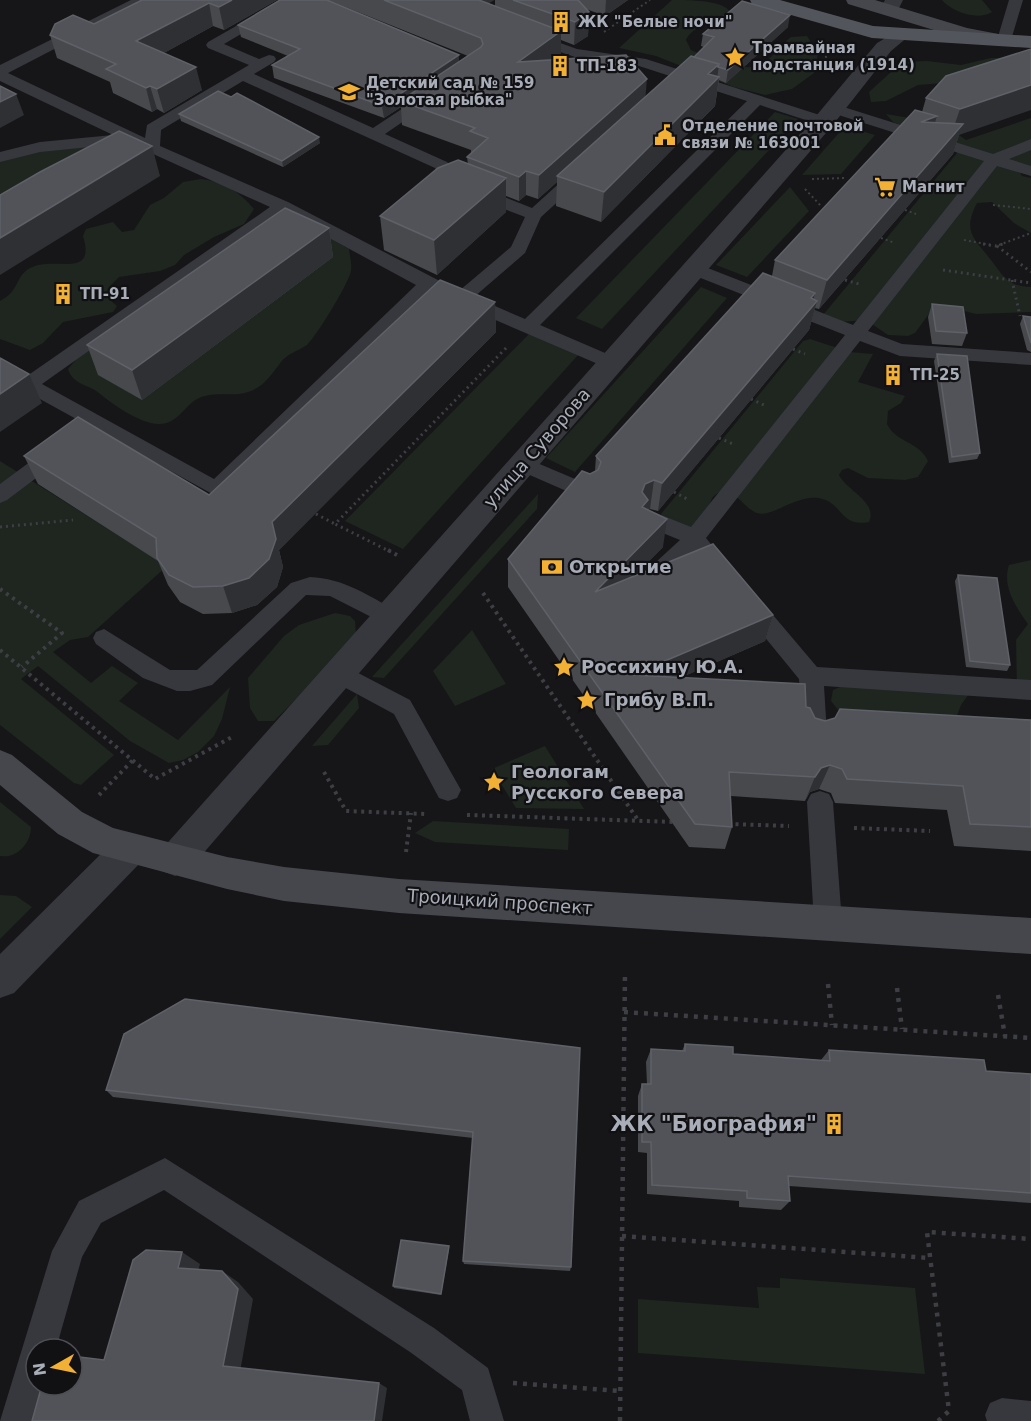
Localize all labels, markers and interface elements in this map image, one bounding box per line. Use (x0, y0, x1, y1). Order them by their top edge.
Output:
building icon: ЖК "Белые ночи" (549, 10, 573, 34)
place label: ЖК "Белые ночи" (578, 13, 733, 31)
place label: Трамвайная подстанция (1914) (752, 39, 915, 74)
place icon: Трамвайная подстанция (1914) (723, 45, 747, 69)
building icon: ТП-183 (548, 54, 572, 78)
place label: ТП-183 (577, 57, 637, 75)
place label: Детский сад № 159 "Золотая рыбка" (366, 74, 534, 109)
school or university icon: Детский сад № 159 "Золотая рыбка" (337, 80, 361, 104)
place label: Отделение почтовой связи № 163001 (682, 117, 863, 152)
public building icon: Отделение почтовой связи № 163001 (653, 123, 677, 147)
supermarket icon: Магнит (873, 175, 897, 199)
place label: Магнит (902, 178, 965, 196)
building icon: ТП-91 (51, 282, 75, 306)
place label: ТП-91 (80, 285, 130, 303)
building icon: ТП-25 (881, 363, 905, 387)
place label: ТП-25 (910, 366, 960, 384)
street label: улица Суворова (479, 384, 594, 512)
bank icon: Открытие (540, 555, 564, 579)
place label: Открытие (569, 556, 671, 577)
place icon: Россихину Ю.А. (552, 655, 576, 679)
place label: Россихину Ю.А. (581, 656, 744, 677)
place icon: Грибу В.П. (575, 688, 599, 712)
place label: Грибу В.П. (604, 689, 714, 710)
place label: Геологам Русского Севера (511, 761, 684, 803)
place icon: Геологам Русского Севера (482, 770, 506, 794)
street label: Троицкий проспект (406, 884, 593, 918)
place label: ЖК "Биография" (611, 1112, 817, 1136)
building icon: ЖК "Биография" (822, 1112, 846, 1136)
north arrow (24, 1337, 84, 1397)
text: N (29, 1361, 50, 1377)

